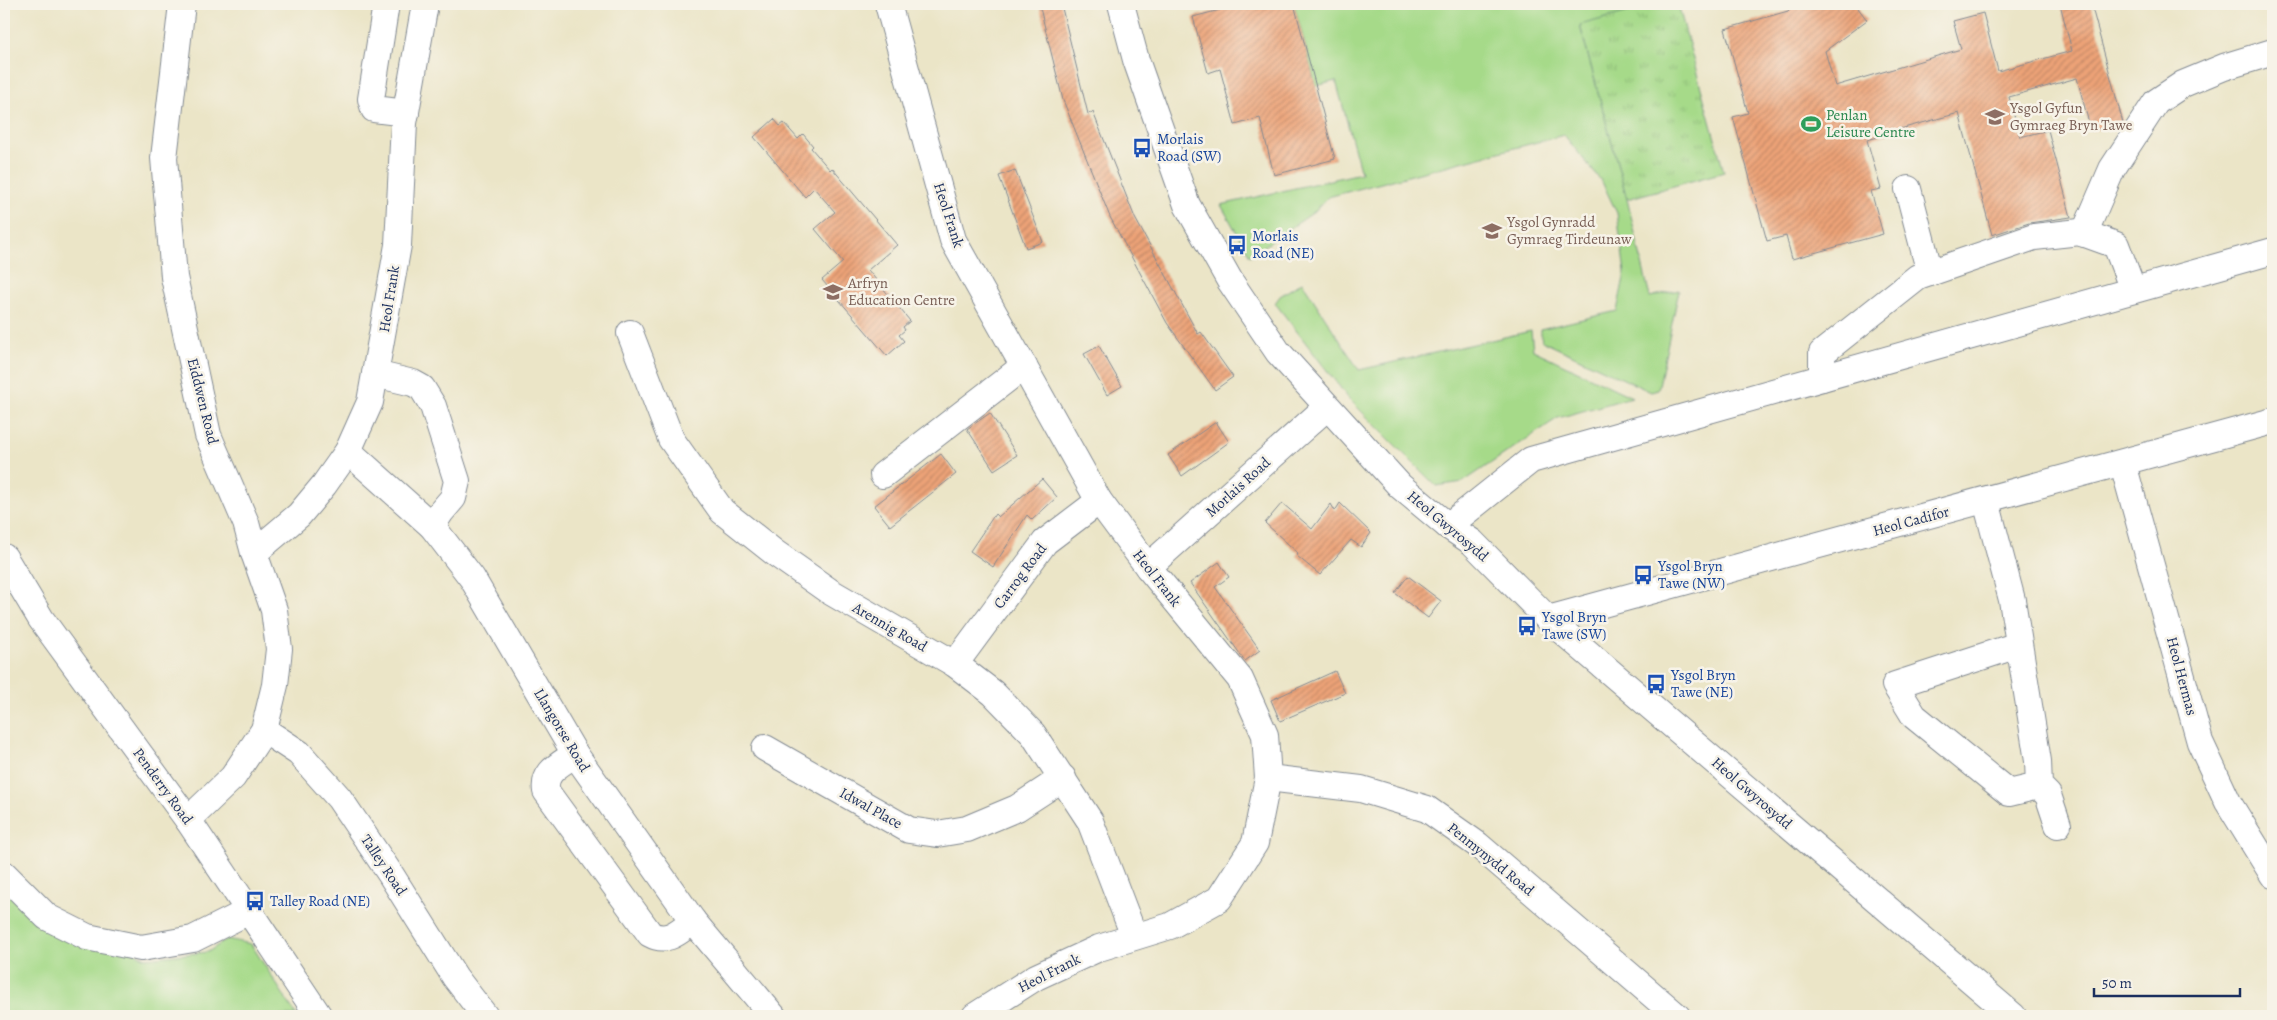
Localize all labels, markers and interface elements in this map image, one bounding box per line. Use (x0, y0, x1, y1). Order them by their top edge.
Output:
place label: Ysgol Gyfun Gymraeg Bryn Tawe (2009, 98, 2133, 135)
place label: Penlan Leisure Centre (1826, 105, 1916, 142)
school or university icon: Ysgol Gyfun Gymraeg Bryn Tawe (1984, 106, 2006, 128)
sports icon: Penlan Leisure Centre (1800, 113, 1822, 135)
place label: Morlais Road (SW) (1157, 129, 1221, 166)
bus stop icon: Morlais Road (SW) (1131, 137, 1153, 159)
street label: Heol Frank (929, 180, 969, 251)
place label: Ysgol Gynradd Gymraeg Tirdeunaw (1506, 212, 1632, 249)
school or university icon: Ysgol Gynradd Gymraeg Tirdeunaw (1481, 220, 1503, 242)
place label: Morlais Road (NE) (1252, 226, 1314, 263)
bus stop icon: Morlais Road (NE) (1226, 234, 1248, 256)
street label: Heol Frank (374, 264, 404, 334)
place label: Arfryn Education Centre (847, 273, 955, 310)
school or university icon: Arfryn Education Centre (822, 281, 844, 303)
street label: Eiddwen Road (183, 356, 224, 447)
street label: Morlais Road (1201, 452, 1275, 521)
street label: Heol Gwyrosydd (1403, 486, 1494, 567)
street label: Heol Cadifor (1871, 501, 1952, 541)
street label: Carrog Road (989, 539, 1052, 613)
street label: Heol Frank (1128, 545, 1186, 611)
place label: Ysgol Bryn Tawe (NW) (1657, 556, 1725, 593)
bus stop icon: Ysgol Bryn Tawe (NW) (1632, 564, 1654, 586)
street label: Arennig Road (848, 597, 932, 657)
place label: Ysgol Bryn Tawe (SW) (1541, 607, 1607, 644)
bus stop icon: Ysgol Bryn Tawe (SW) (1516, 615, 1538, 637)
street label: Heol Hermas (2162, 634, 2202, 718)
place label: Ysgol Bryn Tawe (NE) (1670, 665, 1736, 702)
bus stop icon: Ysgol Bryn Tawe (NE) (1645, 673, 1667, 695)
street label: Llangorse Road (529, 684, 595, 776)
street label: Penderry Road (128, 744, 198, 829)
street label: Heol Gwyrosydd (1708, 752, 1797, 834)
street label: Idwal Place (836, 783, 906, 834)
street label: Penmynydd Road (1443, 818, 1539, 901)
street label: Talley Road (356, 831, 412, 900)
bus stop icon: Talley Road (NE) (244, 890, 266, 912)
place label: Talley Road (NE) (270, 891, 370, 911)
street label: Heol Frank (1014, 949, 1084, 997)
scale bar (2094, 965, 2241, 997)
text: 50 m (2102, 973, 2132, 993)

